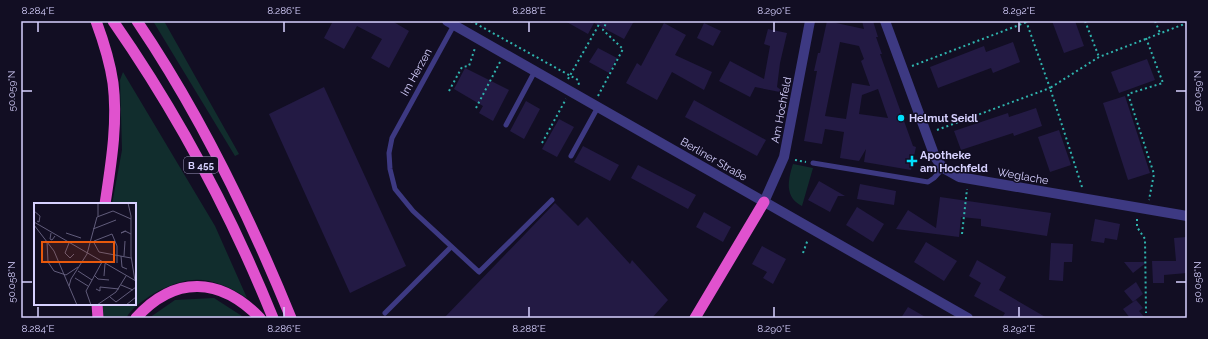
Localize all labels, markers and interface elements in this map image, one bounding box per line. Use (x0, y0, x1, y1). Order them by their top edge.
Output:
text: 8.284°E (21, 5, 55, 16)
text: 8.286°E (267, 5, 301, 16)
text: 8.288°E (512, 5, 546, 16)
text: 8.290°E (757, 5, 791, 16)
text: 8.292°E (1003, 5, 1035, 16)
street label: Im Herzen (398, 46, 435, 98)
text: 50.059°N (6, 71, 17, 111)
text: 50.059°N (1192, 71, 1203, 111)
street label: Am Hochfeld (769, 76, 794, 144)
place label: Helmut Seidl (909, 112, 978, 125)
marker: Helmut Seidl (896, 113, 906, 123)
street label: Berliner Straße (678, 135, 750, 184)
place label: Apotheke am Hochfeld (920, 149, 988, 175)
marker: Apotheke am Hochfeld (907, 156, 917, 166)
road number: B 455 (184, 157, 218, 173)
street label: Weglache (996, 166, 1050, 187)
inset map (34, 203, 136, 305)
text: 50.058°N (6, 261, 17, 303)
text: 50.058°N (1192, 261, 1203, 303)
text: 8.284°E (21, 323, 55, 334)
text: 8.286°E (267, 323, 301, 334)
text: 8.288°E (512, 323, 546, 334)
text: 8.290°E (757, 323, 791, 334)
text: 8.292°E (1003, 323, 1035, 334)

